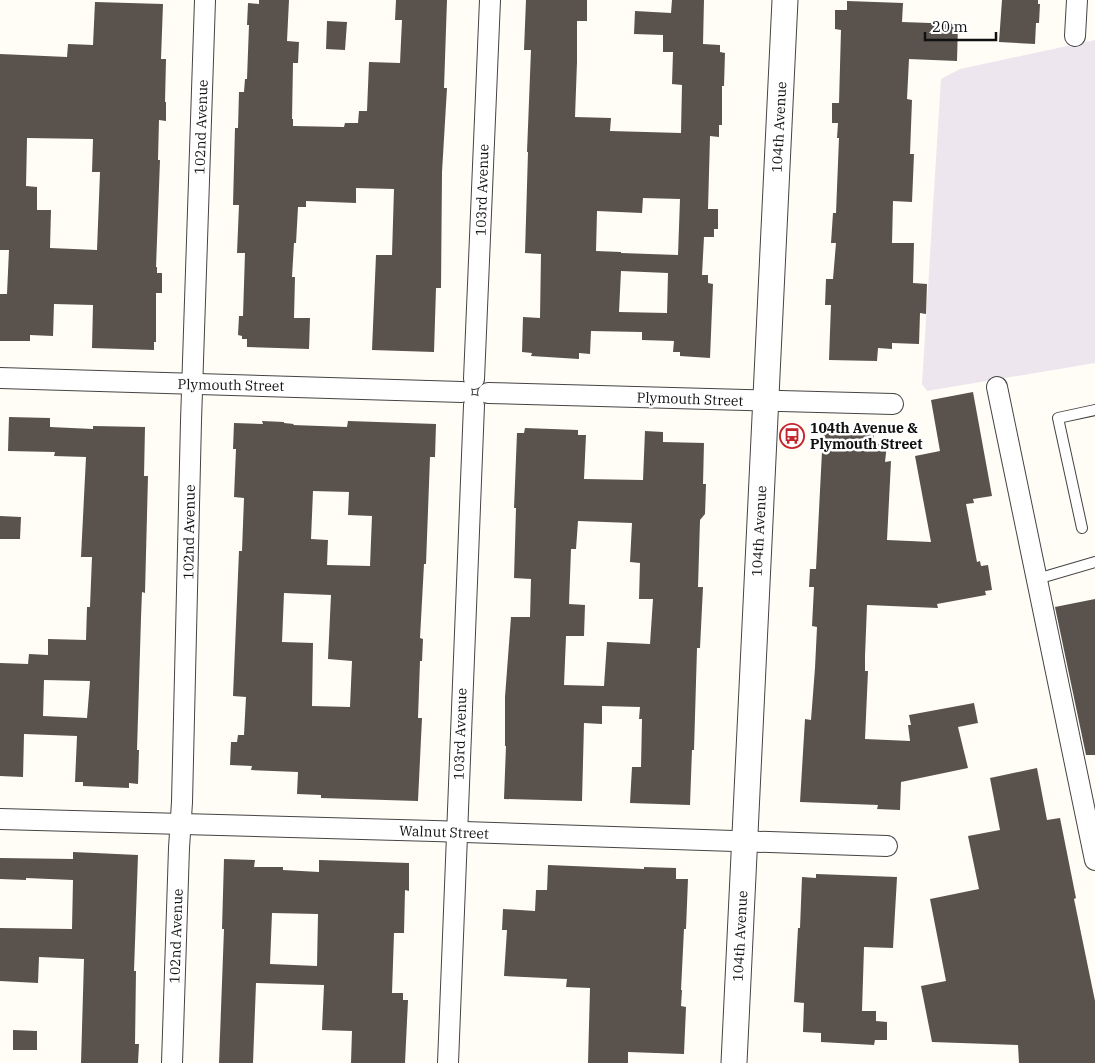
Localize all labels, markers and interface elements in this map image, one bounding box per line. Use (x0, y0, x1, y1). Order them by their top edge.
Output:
scale bar (925, 10, 996, 42)
text: 20 m (932, 17, 968, 36)
street label: 102nd Avenue (190, 79, 212, 175)
street label: 104th Avenue (768, 81, 790, 173)
street label: 103rd Avenue (471, 144, 493, 236)
street label: Plymouth Street (178, 375, 284, 395)
street label: Plymouth Street (636, 388, 744, 410)
place label: 104th Avenue & Plymouth Street (810, 419, 922, 453)
bus stop icon: 104th Avenue & Plymouth Street (779, 423, 805, 449)
street label: 102nd Avenue (179, 484, 199, 580)
street label: 104th Avenue (748, 485, 770, 577)
street label: 103rd Avenue (449, 688, 471, 780)
street label: Walnut Street (399, 821, 489, 843)
street label: 102nd Avenue (165, 888, 187, 984)
street label: 104th Avenue (729, 890, 751, 982)

